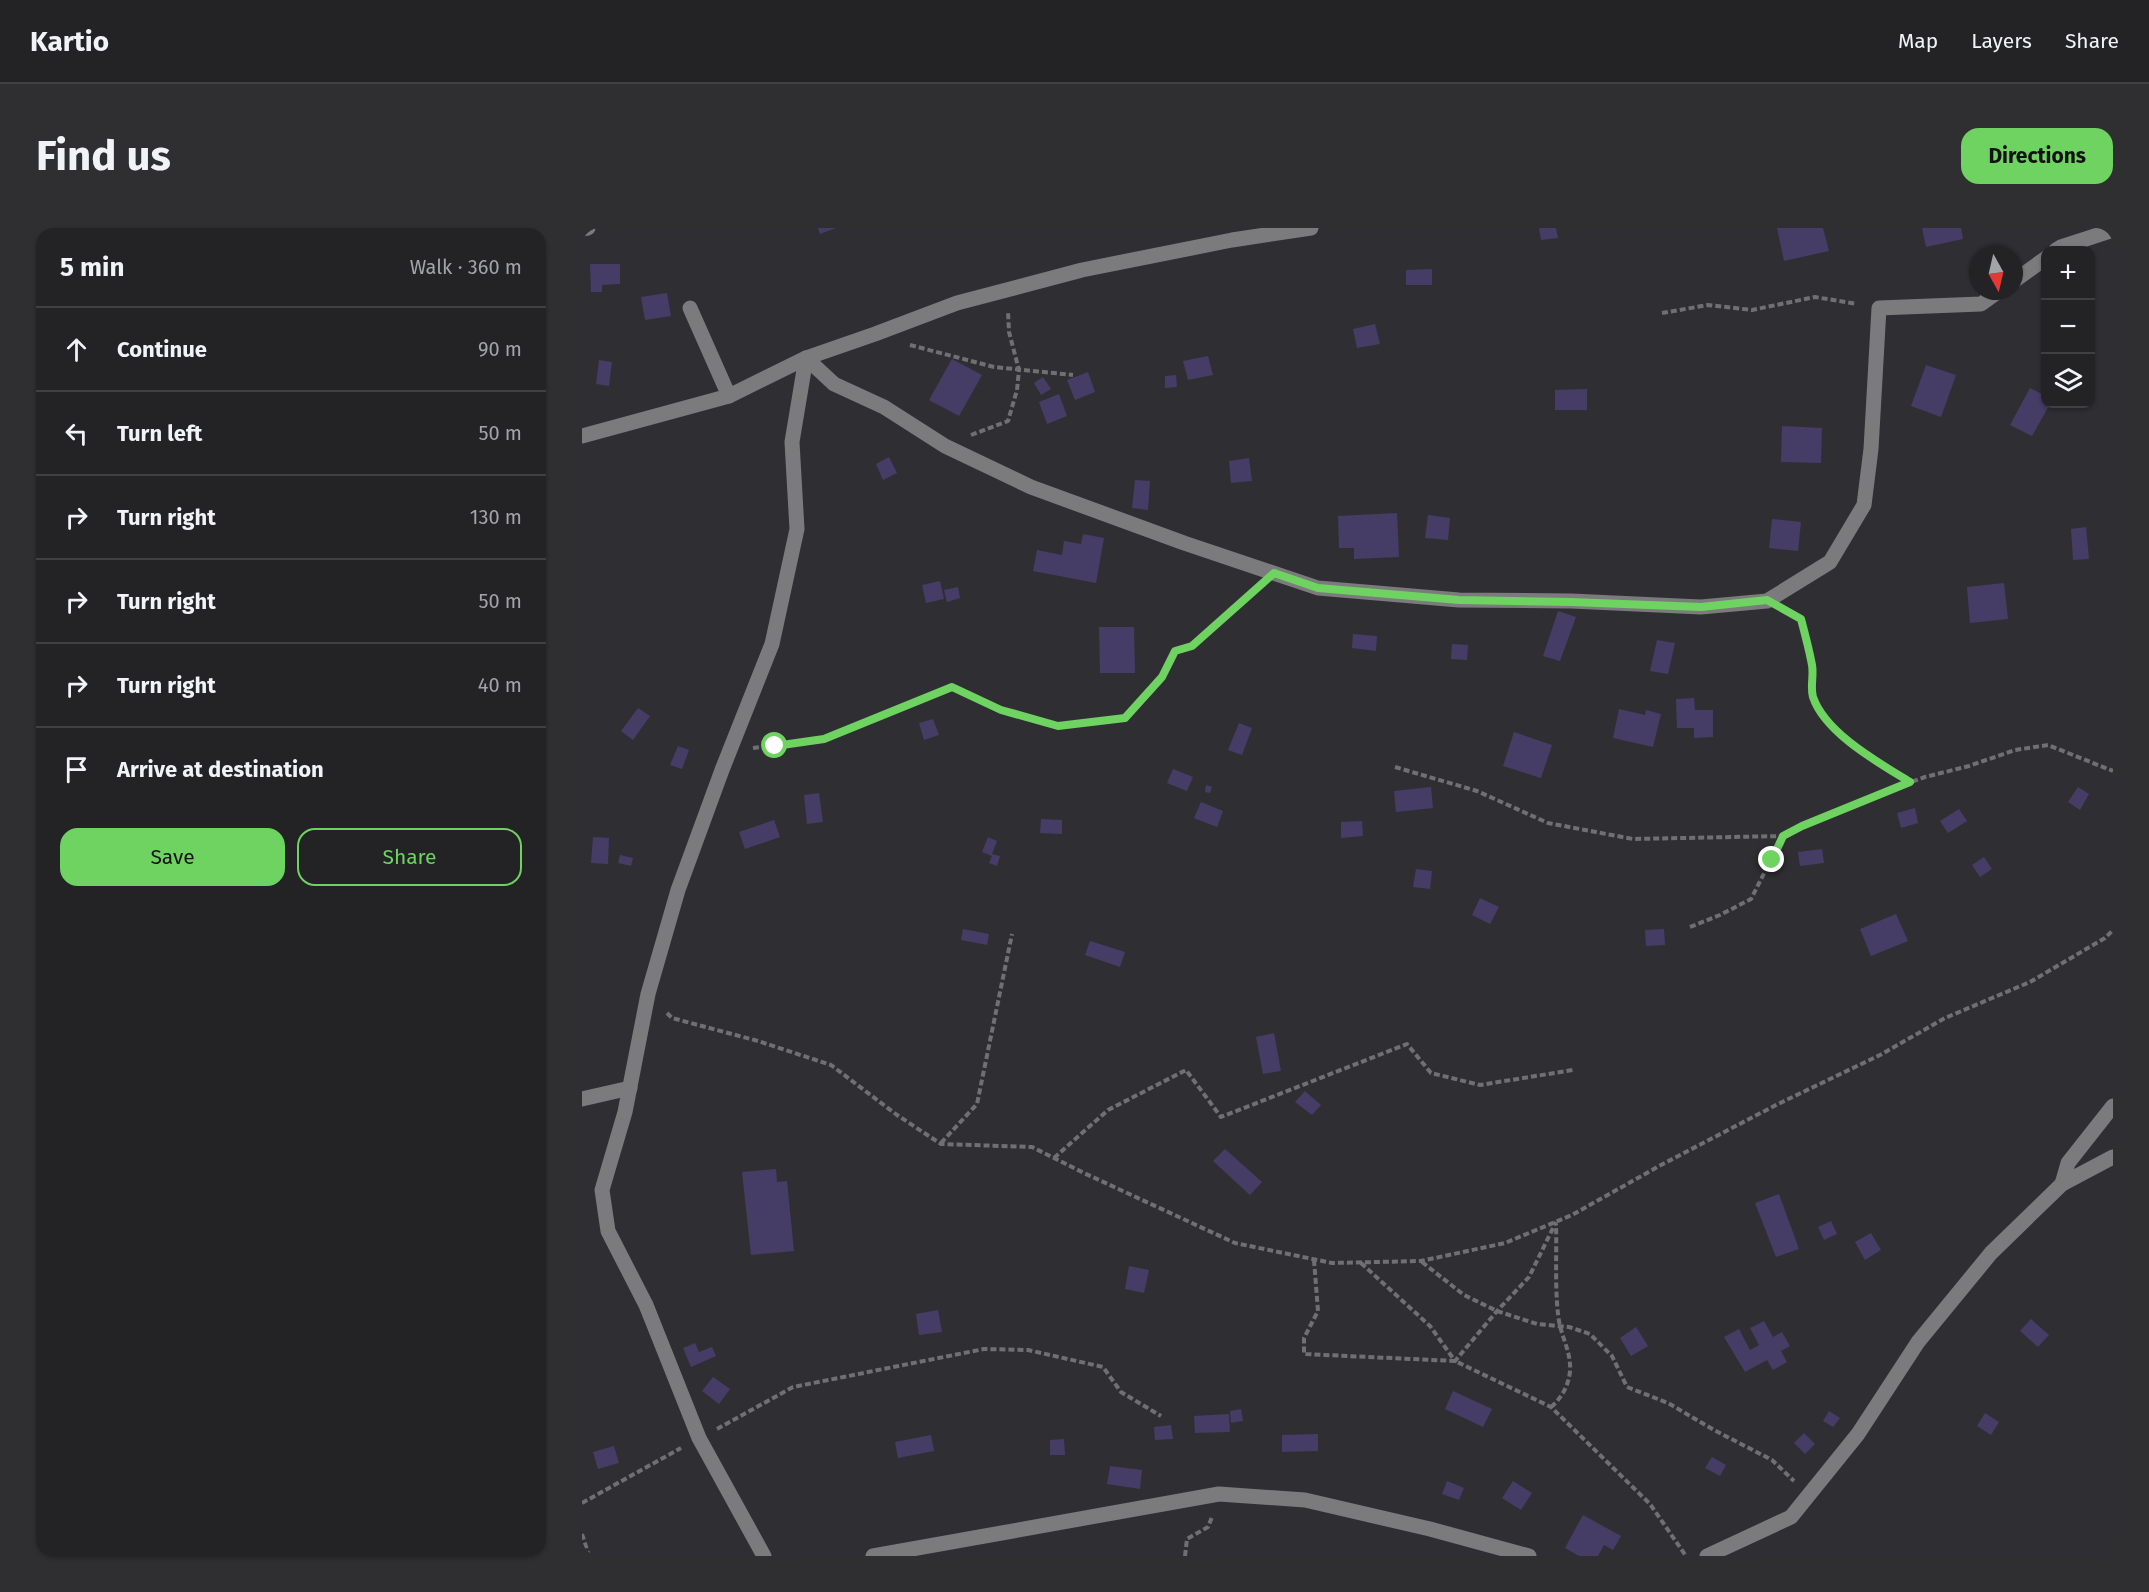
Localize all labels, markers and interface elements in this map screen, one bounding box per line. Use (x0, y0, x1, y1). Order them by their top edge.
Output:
text: Kartio (30, 25, 109, 58)
text: Map (1898, 28, 1938, 54)
text: Layers (1971, 28, 2032, 54)
text: Share (2065, 28, 2119, 54)
button: Directions (1961, 128, 2113, 184)
text: Find us (36, 131, 171, 181)
north arrow (1969, 246, 2023, 300)
map controls (2041, 246, 2095, 408)
button: + (2041, 246, 2095, 300)
text: 5 min (60, 252, 124, 283)
text: Walk · 360 m (410, 255, 522, 279)
button: − (2041, 300, 2095, 354)
icon: ahead (60, 333, 93, 366)
text: Continue (117, 336, 207, 363)
text: 90 m (478, 337, 522, 361)
button: layers (2041, 354, 2095, 408)
icon: left (60, 417, 93, 450)
text: Turn left (117, 420, 202, 447)
text: 50 m (478, 421, 522, 445)
icon: right (60, 501, 93, 534)
text: Turn right (117, 504, 216, 531)
text: 130 m (470, 505, 522, 529)
icon: right (60, 585, 93, 618)
text: Turn right (117, 588, 216, 615)
text: 50 m (478, 589, 522, 613)
icon: right (60, 669, 93, 702)
text: Turn right (117, 672, 216, 699)
text: 40 m (478, 673, 522, 697)
route start (761, 732, 787, 758)
icon: arrive (60, 753, 93, 786)
text: Arrive at destination (117, 756, 324, 783)
button: Save (60, 828, 285, 886)
button: Share (297, 828, 522, 886)
route end (1758, 846, 1784, 872)

